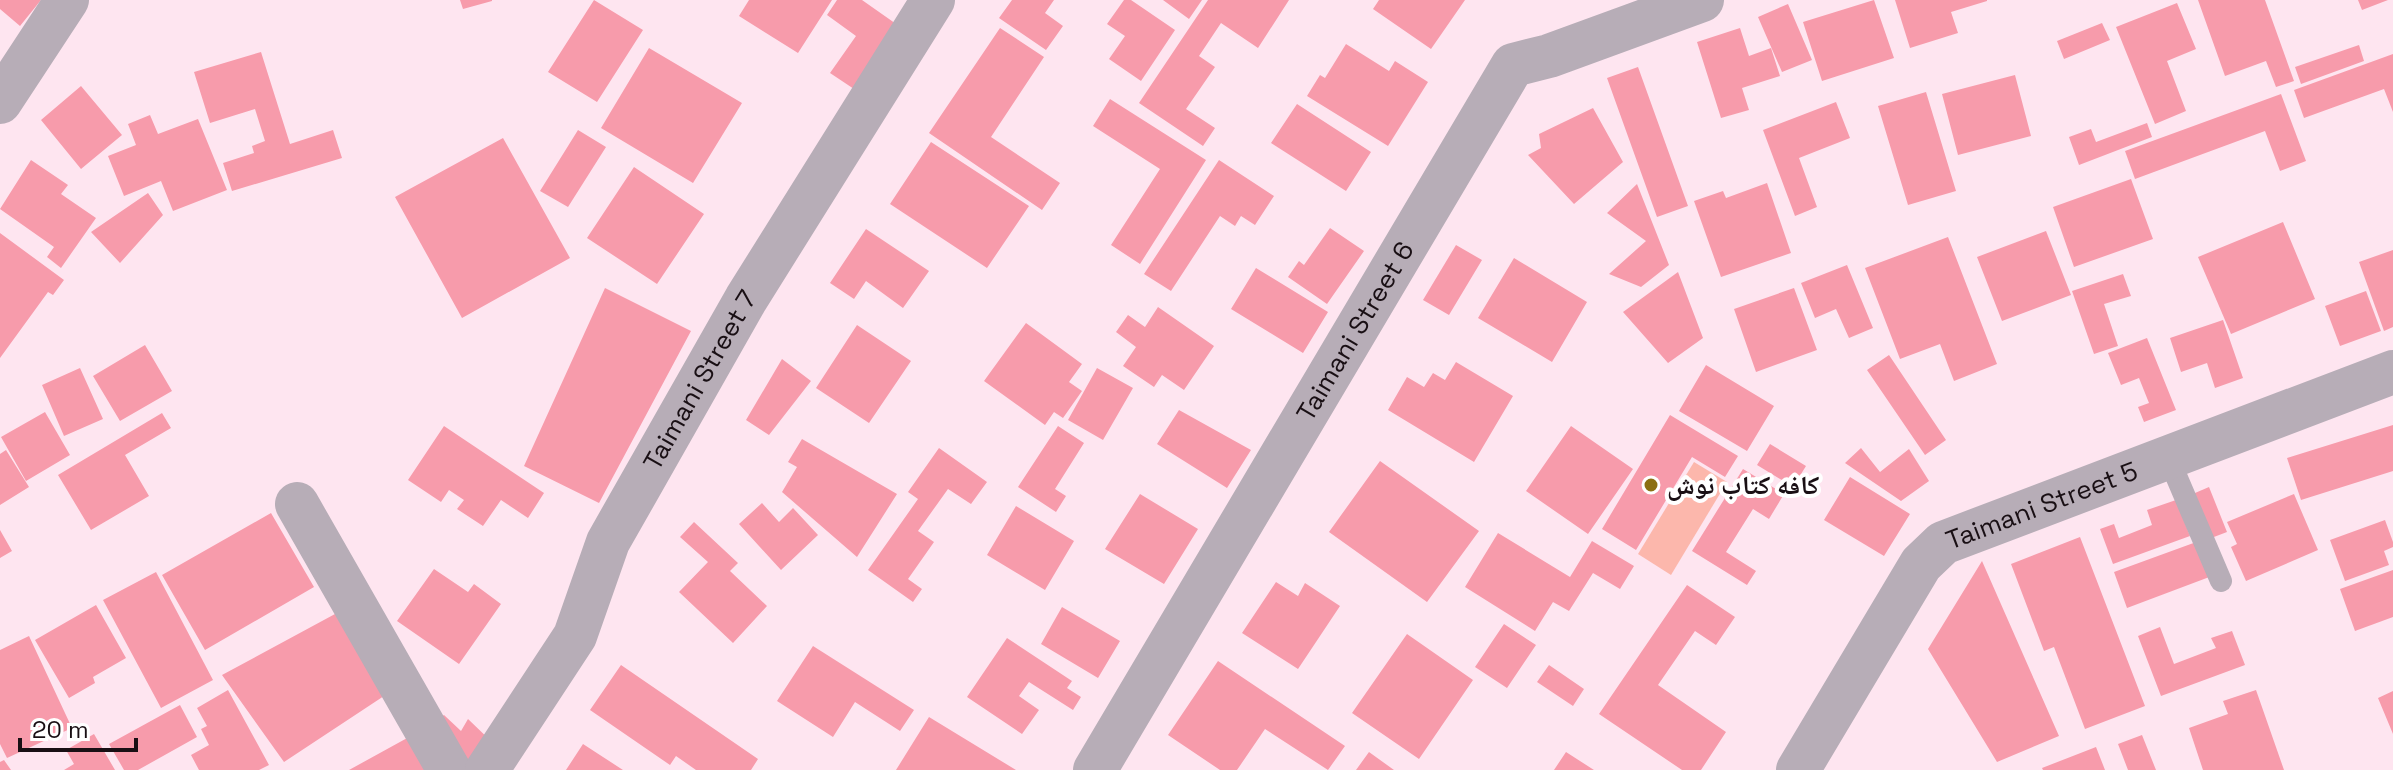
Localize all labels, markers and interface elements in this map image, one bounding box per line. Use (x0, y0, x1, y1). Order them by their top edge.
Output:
street label: Taimani Street 6 (1289, 235, 1421, 427)
street label: Taimani Street 7 (635, 284, 764, 476)
street label: Taimani Street 5 (1941, 454, 2142, 557)
place label: کافه کتاب نوش (1667, 468, 1820, 502)
marker: کافه کتاب نوش (1642, 476, 1660, 494)
scale bar (20, 702, 136, 752)
text: 20 m (32, 714, 89, 745)

